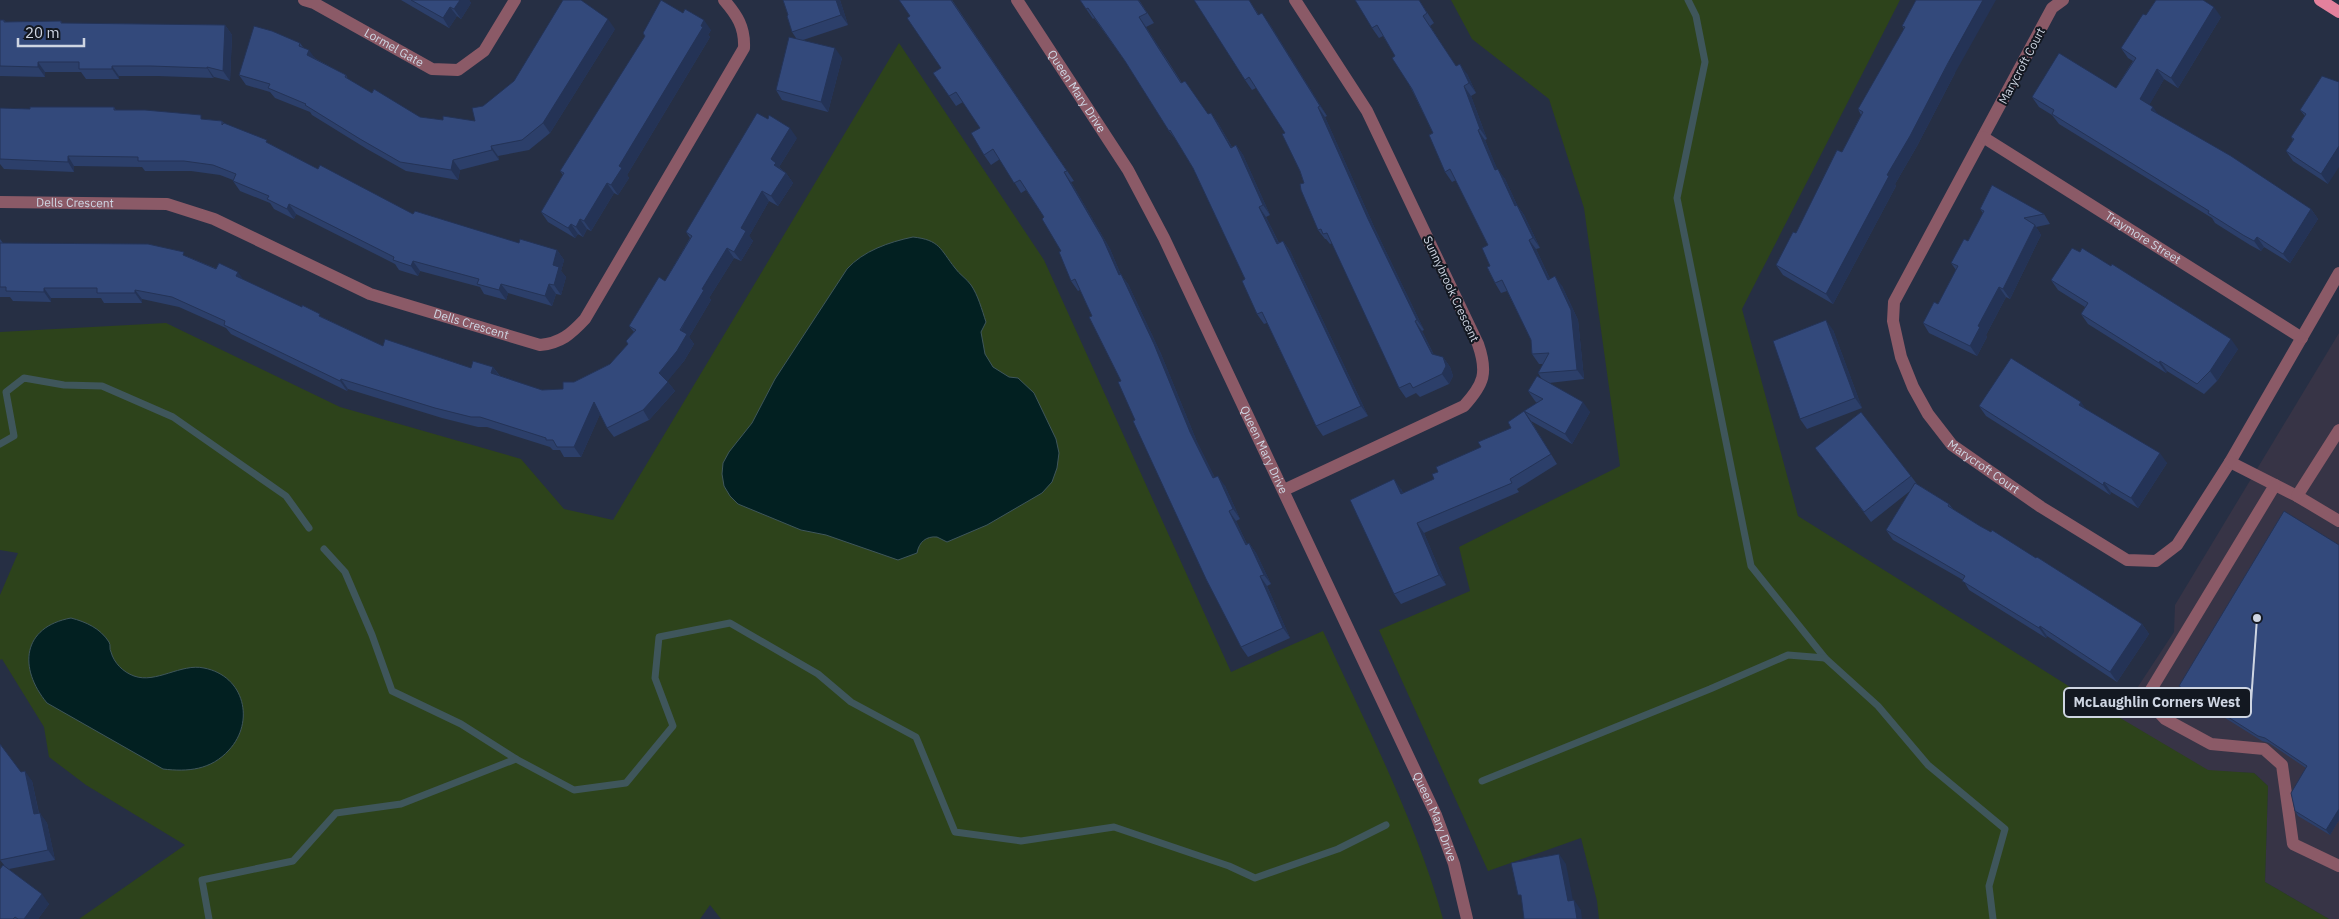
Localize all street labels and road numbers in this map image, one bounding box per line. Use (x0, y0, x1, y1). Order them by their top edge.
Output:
street label: Lormel Gate (362, 25, 427, 70)
street label: Marycroft Court (1995, 25, 2048, 106)
street label: Queen Mary Drive (1045, 47, 1110, 135)
street label: Dells Crescent (36, 194, 114, 210)
street label: Traymore Street (2102, 208, 2184, 267)
street label: Sunnybrook Crescent (1420, 233, 1483, 344)
street label: Dells Crescent (432, 306, 511, 342)
street label: Queen Mary Drive (1237, 403, 1292, 496)
street label: Marycroft Court (1945, 436, 2023, 497)
street label: Queen Mary Drive (1410, 769, 1461, 864)

